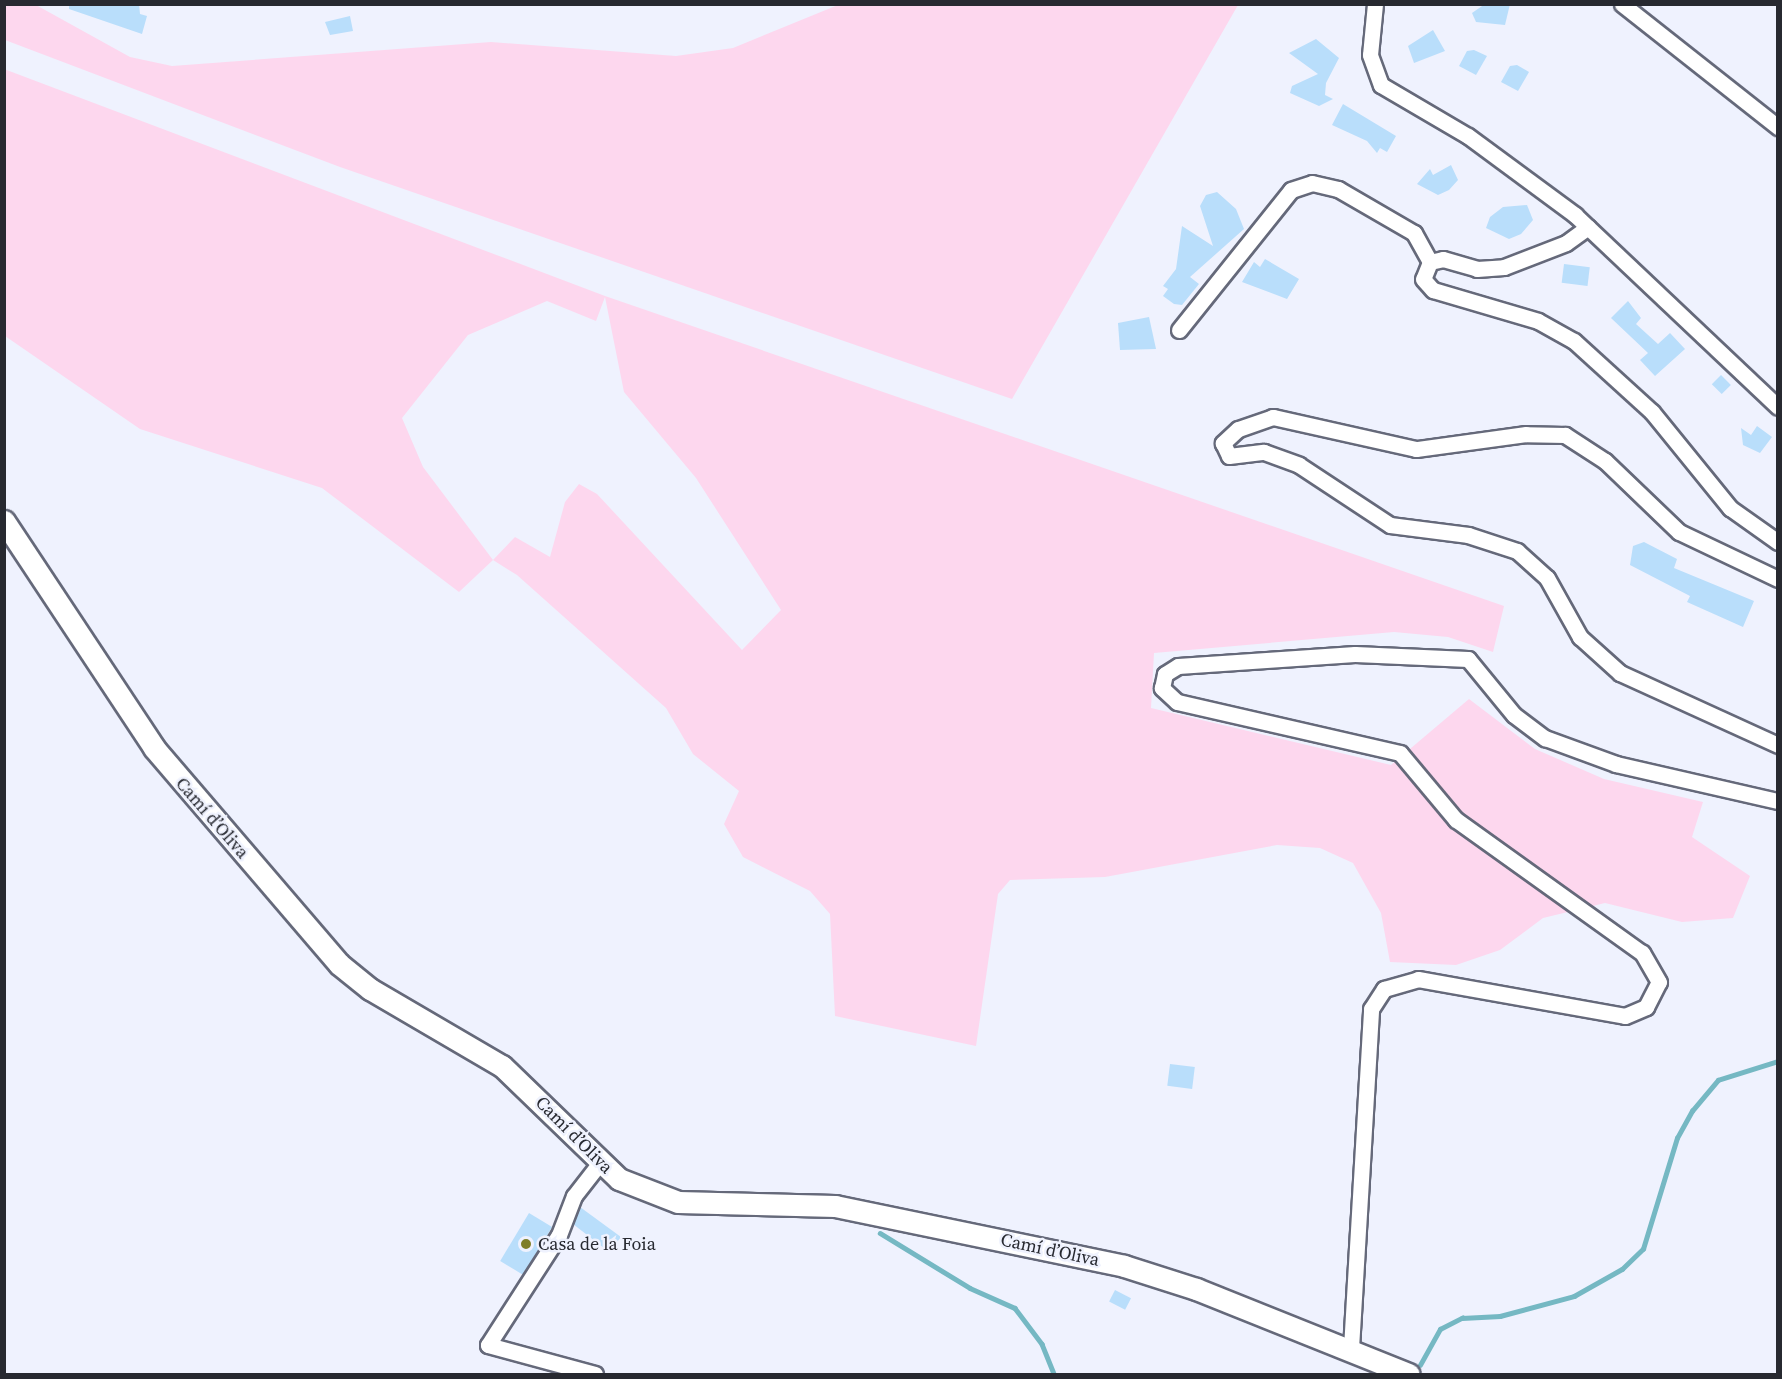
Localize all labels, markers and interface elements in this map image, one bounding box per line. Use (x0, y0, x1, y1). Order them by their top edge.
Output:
street label: Camí d’Oliva (171, 773, 253, 863)
street label: Camí d’Oliva (531, 1092, 617, 1178)
street label: Camí d’Oliva (999, 1229, 1101, 1271)
place label: Casa de la Foia (538, 1233, 656, 1255)
marker: Casa de la Foia (519, 1237, 533, 1251)

